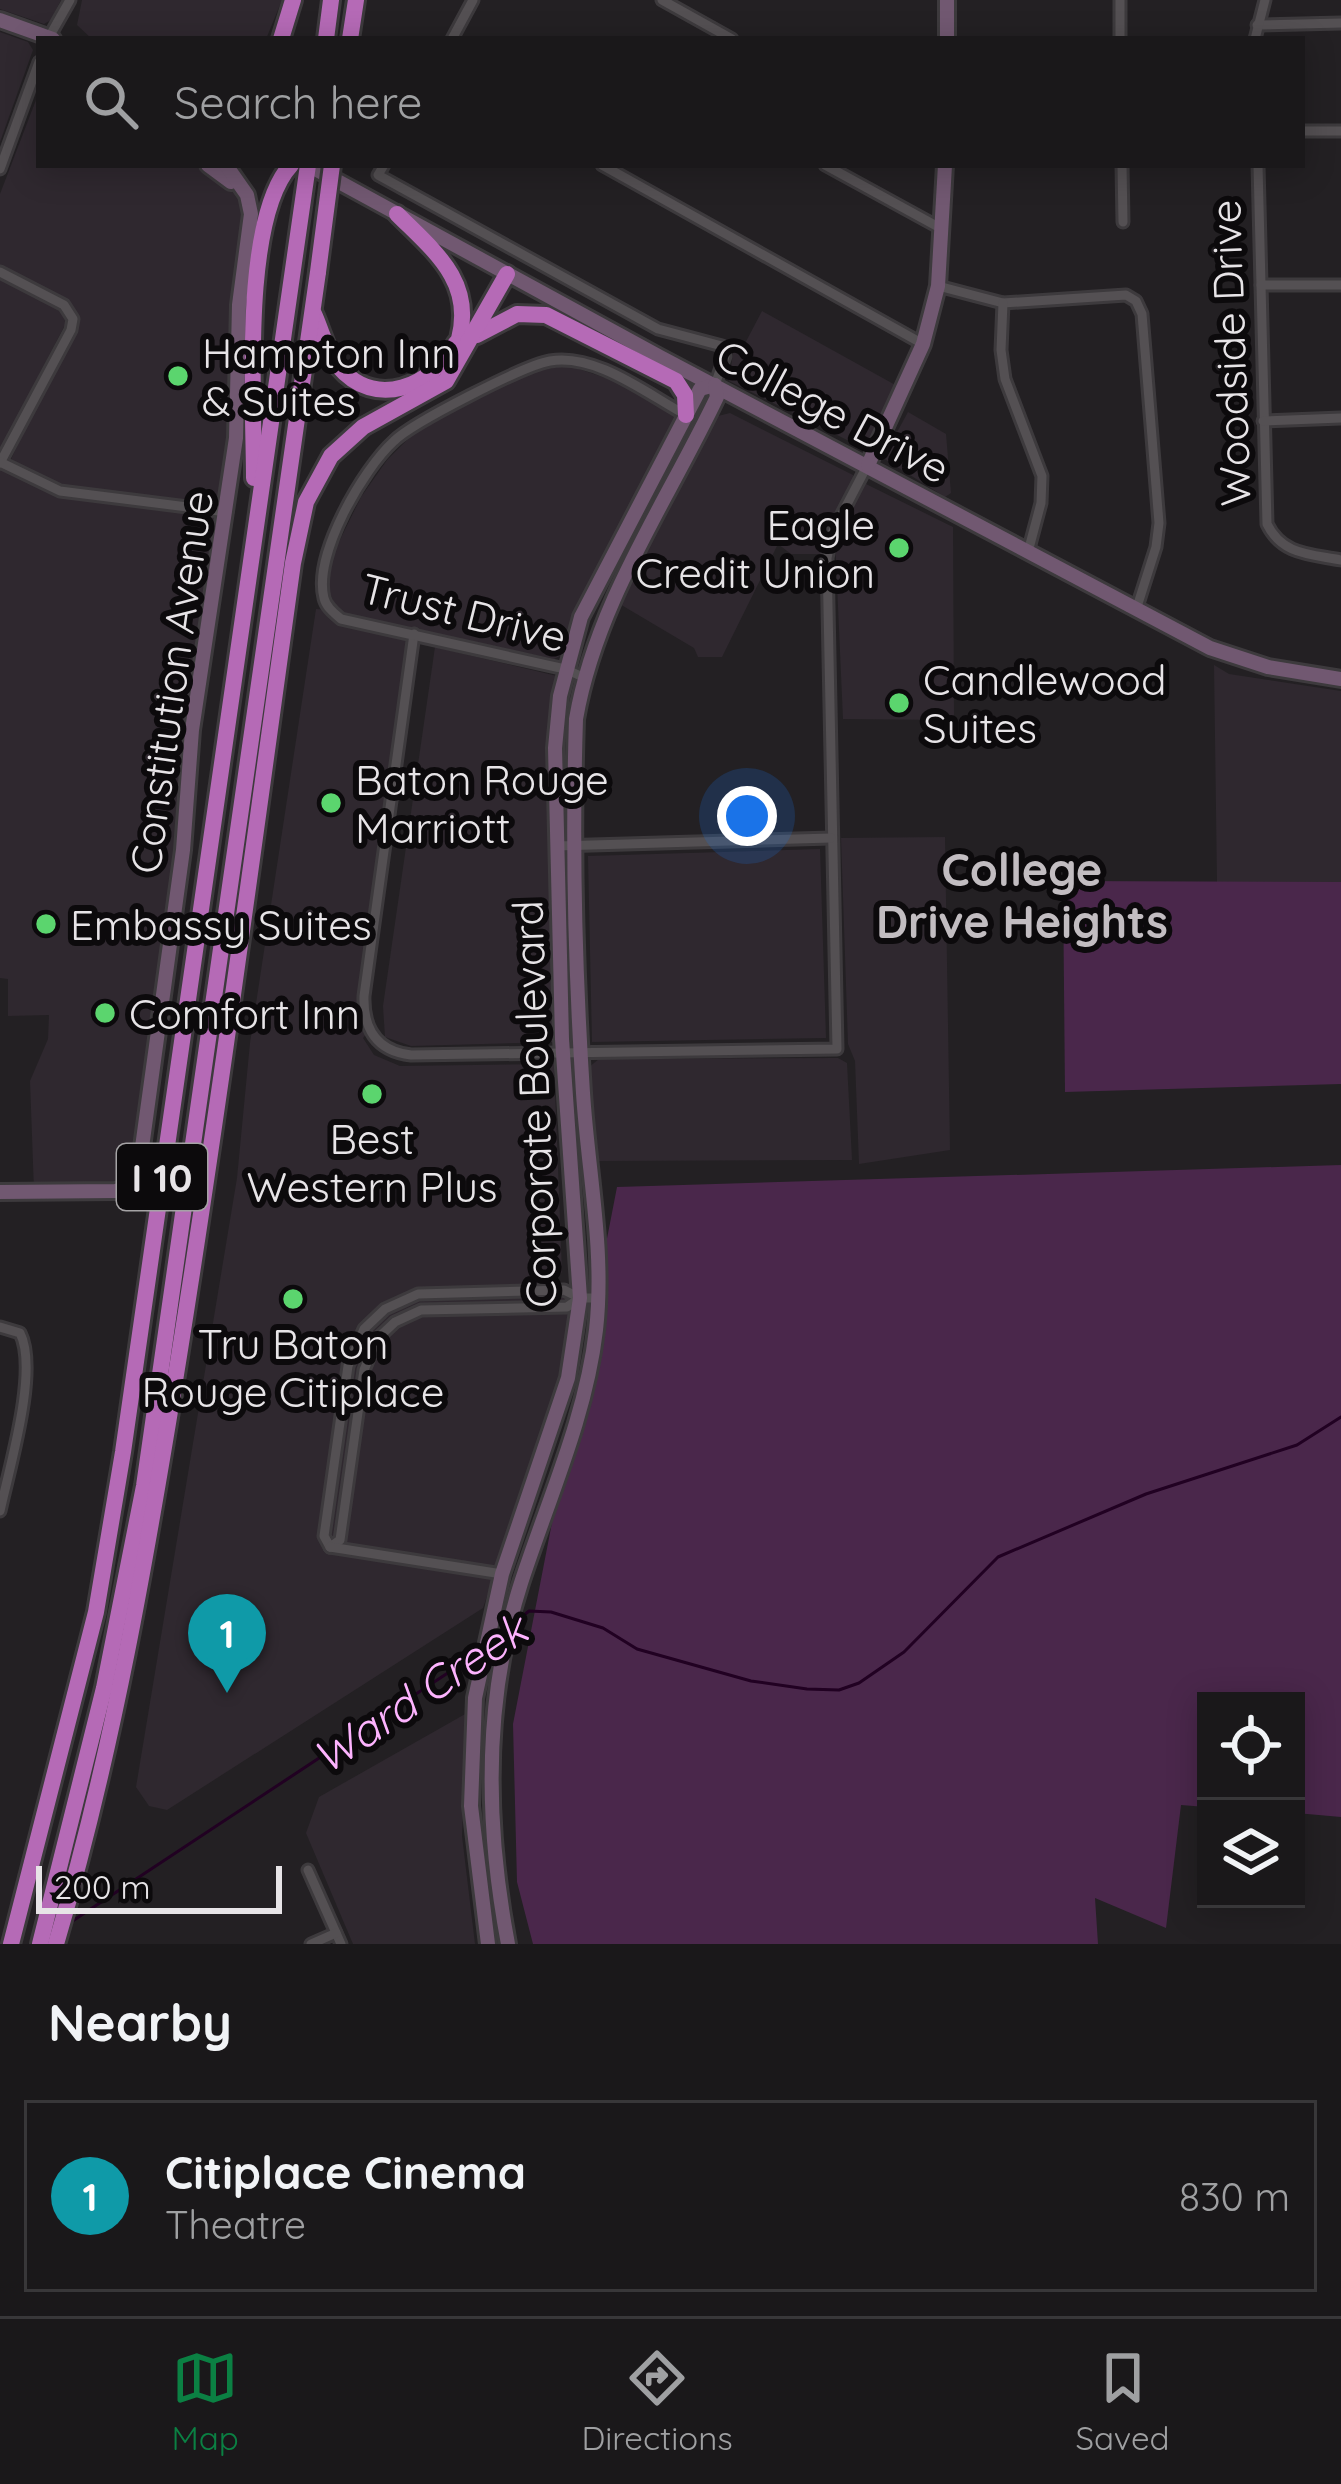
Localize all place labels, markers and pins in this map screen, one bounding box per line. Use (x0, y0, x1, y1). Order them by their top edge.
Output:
place label: Hampton Inn & Suites (202, 326, 456, 427)
marker: Hampton Inn & Suites (165, 363, 191, 389)
place label: Eagle Credit Union (636, 498, 875, 599)
marker: Eagle Credit Union (886, 535, 912, 561)
place label: Candlewood Suites (923, 653, 1166, 754)
marker: Candlewood Suites (886, 690, 912, 716)
place label: Baton Rouge Marriott (355, 753, 609, 854)
marker: Baton Rouge Marriott (318, 790, 344, 816)
place label: Embassy Suites (70, 898, 372, 951)
marker: Embassy Suites (33, 911, 59, 937)
place label: Comfort Inn (129, 987, 360, 1040)
marker: Comfort Inn (92, 1000, 118, 1026)
marker: Best Western Plus (359, 1081, 385, 1107)
place label: Best Western Plus (246, 1112, 498, 1213)
marker: Tru Baton Rouge Citiplace (280, 1286, 306, 1312)
place label: Tru Baton Rouge Citiplace (141, 1317, 445, 1418)
pin: 1 (188, 1594, 266, 1693)

